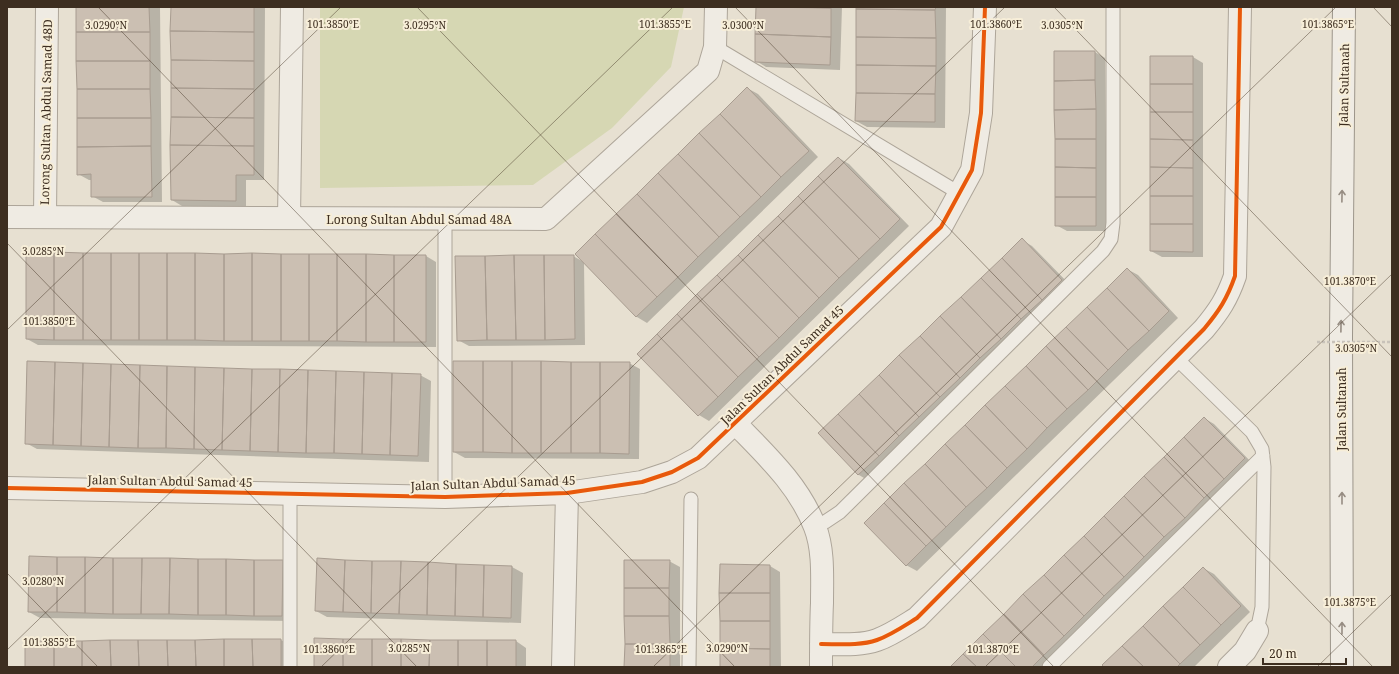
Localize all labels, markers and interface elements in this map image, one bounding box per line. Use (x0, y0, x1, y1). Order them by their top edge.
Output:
text: 101.3850°E (307, 17, 359, 31)
text: 101.3855°E (639, 17, 691, 31)
text: 101.3860°E (970, 17, 1022, 31)
text: 101.3865°E (1302, 17, 1354, 31)
text: 3.0290°N (85, 18, 127, 32)
text: 3.0295°N (404, 18, 446, 32)
text: 3.0300°N (722, 18, 764, 32)
text: 3.0305°N (1041, 18, 1083, 32)
street label: Lorong Sultan Abdul Samad 48D (36, 19, 56, 205)
street label: Jalan Sultanah (1335, 43, 1353, 128)
one-way arrow (1338, 190, 1346, 203)
street label: Lorong Sultan Abdul Samad 48A (326, 211, 512, 228)
text: 3.0285°N (22, 244, 64, 258)
text: 101.3870°E (1324, 274, 1376, 288)
street label: Jalan Sultan Abdul Samad 45 (716, 302, 847, 429)
text: 101.3850°E (23, 314, 75, 328)
one-way arrow (1337, 320, 1345, 333)
text: 3.0305°N (1335, 341, 1377, 355)
street label: Jalan Sultanah (1333, 367, 1350, 452)
street label: Jalan Sultan Abdul Samad 45 (86, 471, 253, 491)
street label: Jalan Sultan Abdul Samad 45 (409, 472, 576, 494)
one-way arrow (1338, 492, 1345, 505)
text: 3.0280°N (22, 574, 64, 588)
text: 101.3875°E (1324, 595, 1376, 609)
one-way arrow (1338, 622, 1346, 635)
text: 101.3855°E (23, 635, 75, 649)
scale bar (1263, 640, 1346, 666)
text: 3.0285°N (388, 641, 430, 655)
text: 3.0290°N (706, 641, 748, 655)
text: 101.3860°E (303, 642, 355, 656)
text: 101.3865°E (635, 642, 687, 656)
text: 101.3870°E (967, 642, 1019, 656)
text: 20 m (1269, 645, 1297, 662)

